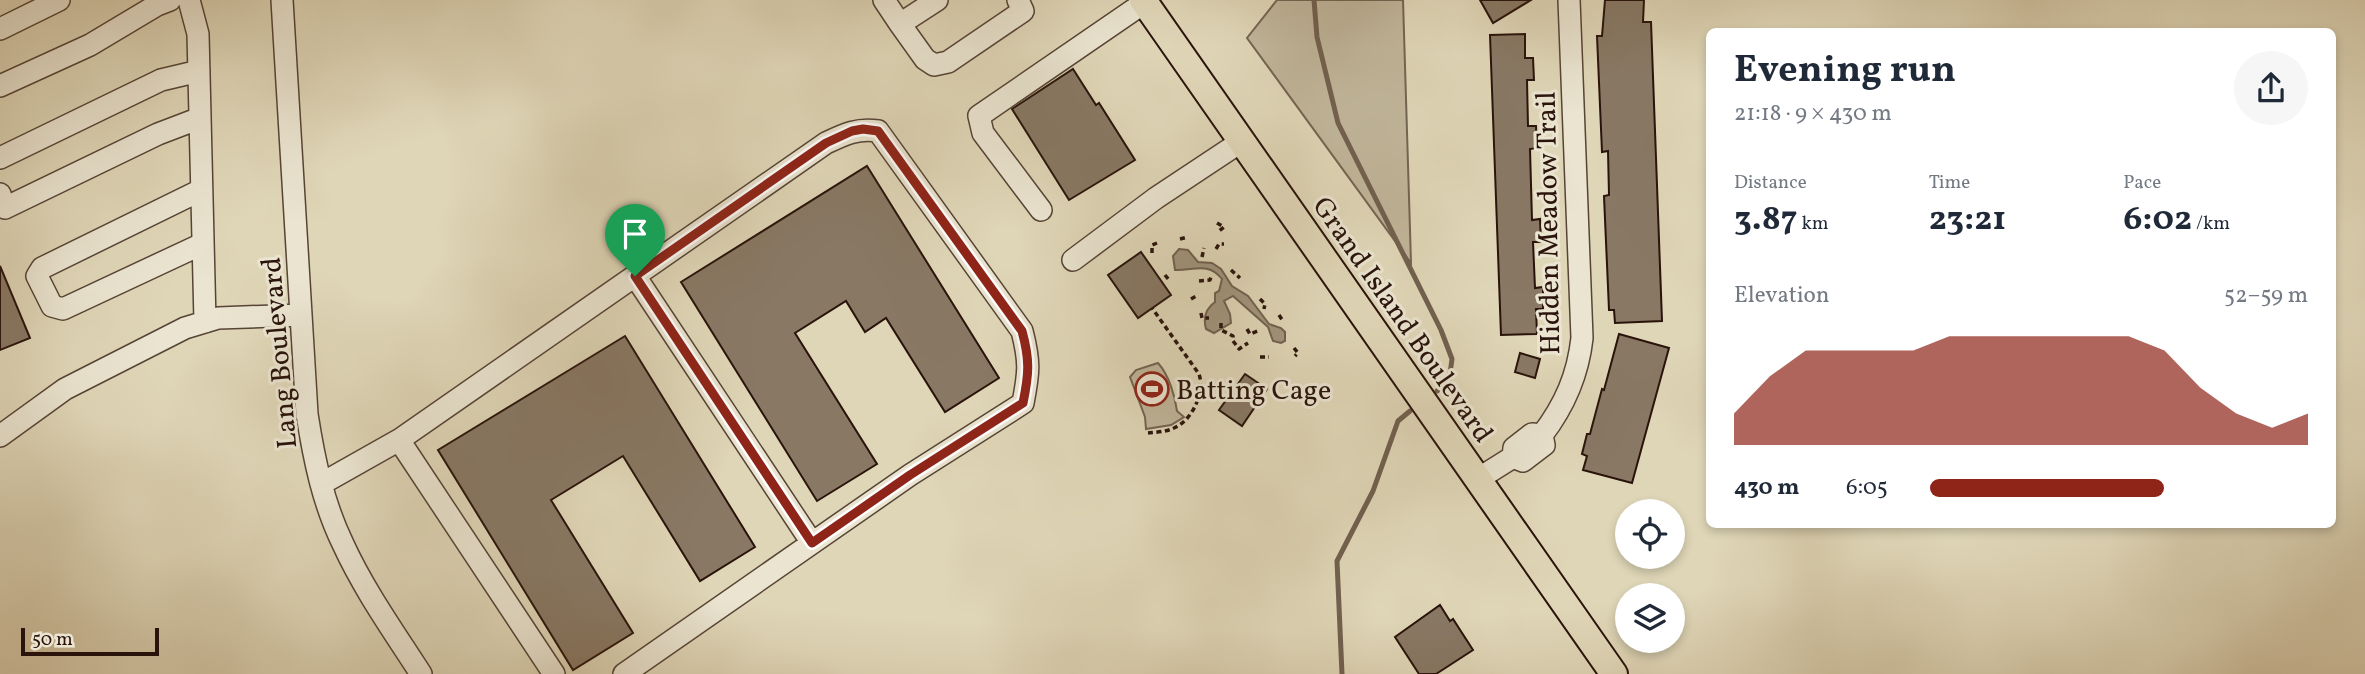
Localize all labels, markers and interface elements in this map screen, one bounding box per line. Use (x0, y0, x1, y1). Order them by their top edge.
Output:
text: Evening run (1734, 45, 1956, 98)
button: share (2234, 51, 2308, 125)
street label: Hidden Meadow Trail (1528, 91, 1571, 355)
text: 21:18 · 9 × 430 m (1734, 98, 1892, 130)
text: Distance (1734, 170, 1807, 196)
text: Time (1929, 170, 1970, 196)
text: Pace (2123, 170, 2161, 196)
street label: Grand Island Boulevard (1302, 190, 1502, 451)
text: 3.87 (1734, 196, 1798, 244)
text: 23:21 (1929, 196, 2006, 244)
text: 6:02 (2123, 196, 2192, 244)
pin (605, 204, 665, 276)
text: km (1798, 211, 1829, 237)
text: /km (2192, 211, 2230, 237)
icon: arrive (616, 215, 654, 253)
street label: Lang Boulevard (253, 255, 308, 450)
text: Elevation (1734, 280, 1830, 312)
text: 52–59 m (2224, 280, 2308, 312)
sports icon: Batting Cage (1133, 370, 1171, 408)
place label: Batting Cage (1176, 372, 1331, 411)
text: 430 m (1734, 472, 1800, 504)
text: 6:05 (1846, 472, 1888, 504)
map controls (1615, 499, 1685, 653)
button: locate (1615, 499, 1685, 569)
button: layers (1615, 583, 1685, 653)
scale bar (21, 625, 159, 657)
text: 50 m (32, 627, 73, 653)

